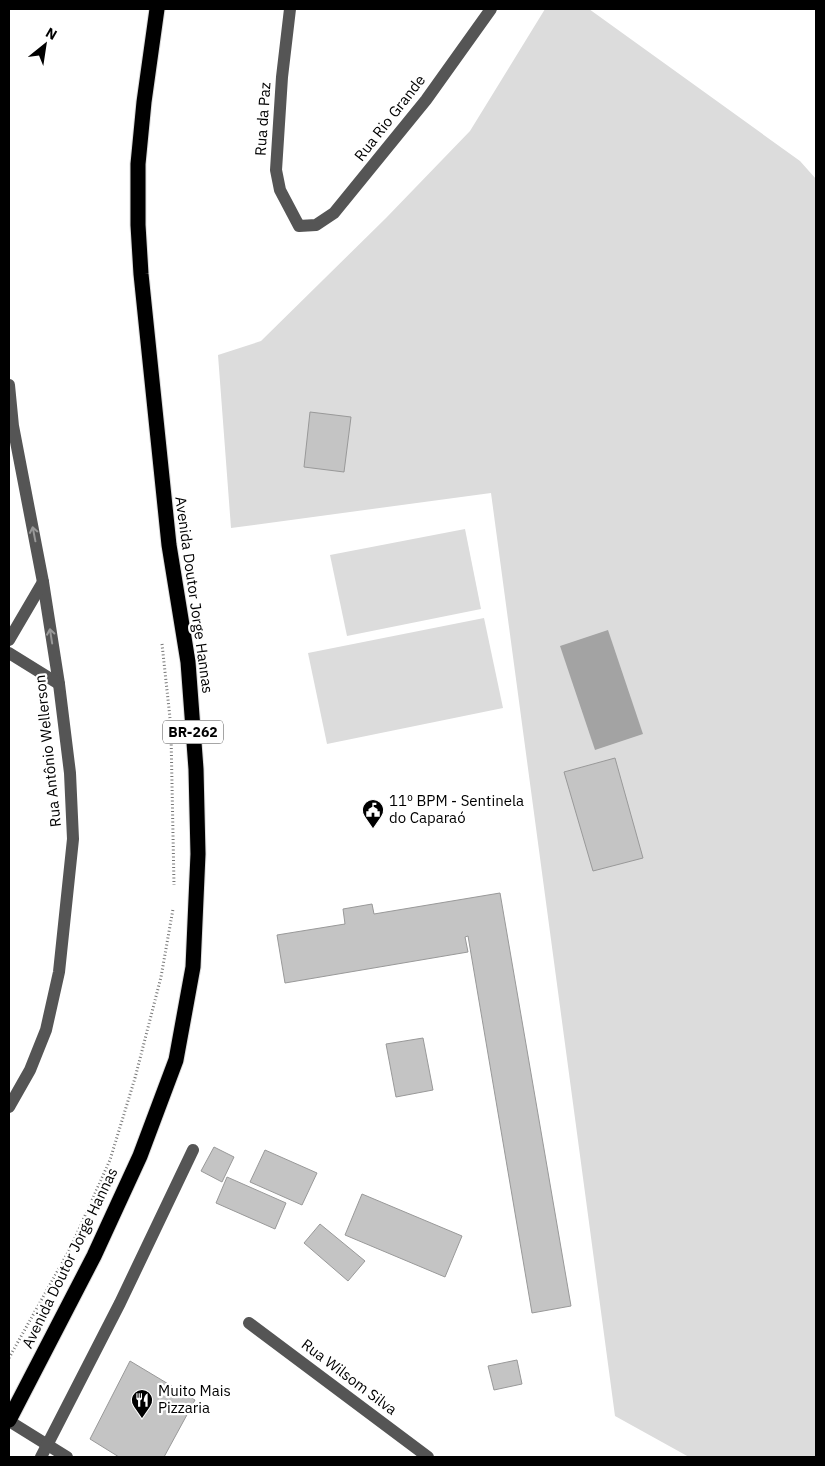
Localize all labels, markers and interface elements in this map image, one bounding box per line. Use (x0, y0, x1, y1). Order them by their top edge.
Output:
north arrow (20, 20, 70, 70)
text: N (43, 23, 60, 44)
street label: Rua Rio Grande (350, 71, 429, 165)
street label: Rua da Paz (250, 81, 275, 156)
street label: Avenida Doutor Jorge Hannas (171, 495, 218, 695)
one-way arrow (28, 527, 38, 543)
one-way arrow (46, 628, 56, 644)
street label: Rua Antônio Wellerson (30, 674, 65, 828)
road number: BR-262 (163, 720, 223, 744)
place label: 11º BPM - Sentinela do Caparaó (389, 791, 524, 827)
public building icon: 11º BPM - Sentinela do Caparaó (361, 798, 385, 829)
street label: Avenida Doutor Jorge Hannas (17, 1164, 122, 1351)
street label: Rua Wilsom Silva (298, 1334, 401, 1419)
place label: Muito Mais Pizzaria (158, 1381, 231, 1417)
restaurant icon: Muito Mais Pizzaria (130, 1388, 154, 1419)

